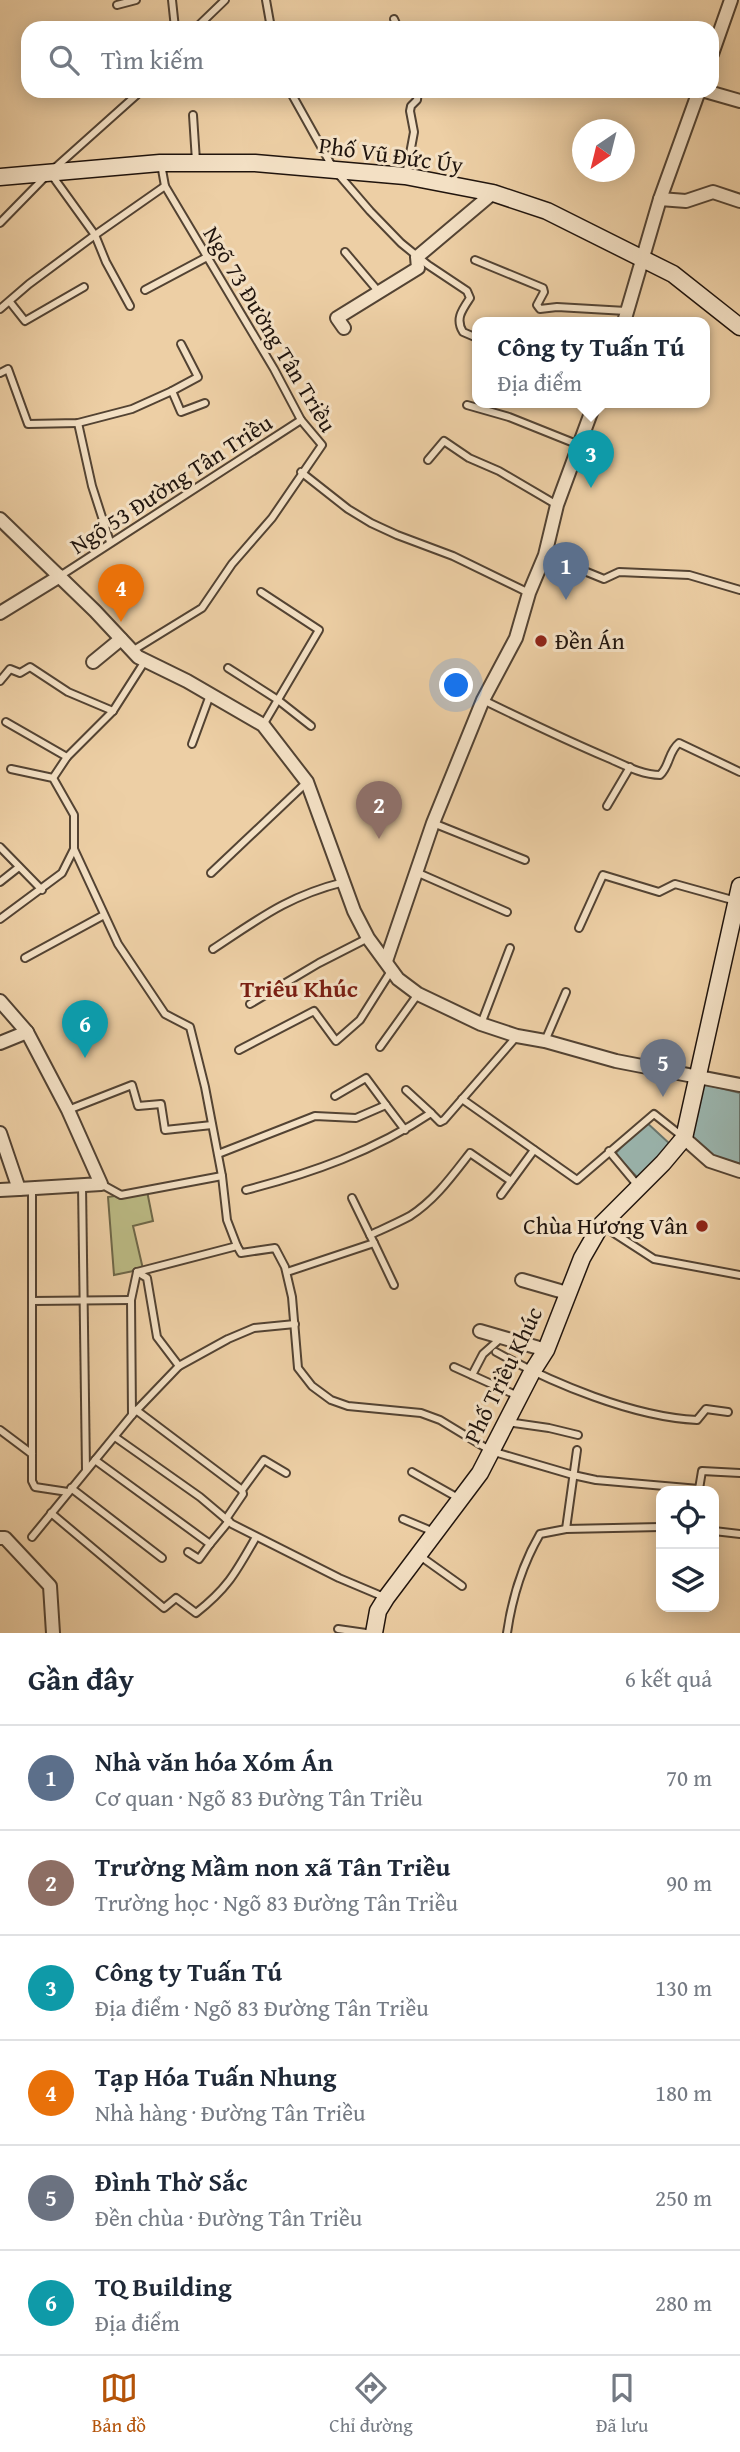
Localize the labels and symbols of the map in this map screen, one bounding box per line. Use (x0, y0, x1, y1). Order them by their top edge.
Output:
north arrow (572, 119, 635, 182)
street label: Phố Vũ Đức Úy (317, 128, 466, 181)
street label: Ngõ 73 Đường Tân Triều (196, 220, 345, 438)
street label: Ngõ 53 Đường Tân Triều (63, 405, 279, 561)
pin: 3 (568, 430, 614, 488)
pin: 1 (543, 542, 589, 600)
pin: 4 (98, 564, 144, 622)
place label: Đền Án (555, 624, 625, 657)
marker: Đền Án (533, 633, 549, 649)
your location (439, 668, 473, 702)
pin: 2 (356, 781, 402, 839)
district label: Triêu Khúc (240, 971, 358, 1006)
pin: 6 (62, 1000, 108, 1058)
pin: 5 (640, 1039, 686, 1097)
place label: Chùa Hương Vân (523, 1209, 688, 1242)
marker: Chùa Hương Vân (694, 1218, 710, 1234)
street label: Phố Triều Khúc (455, 1301, 550, 1449)

